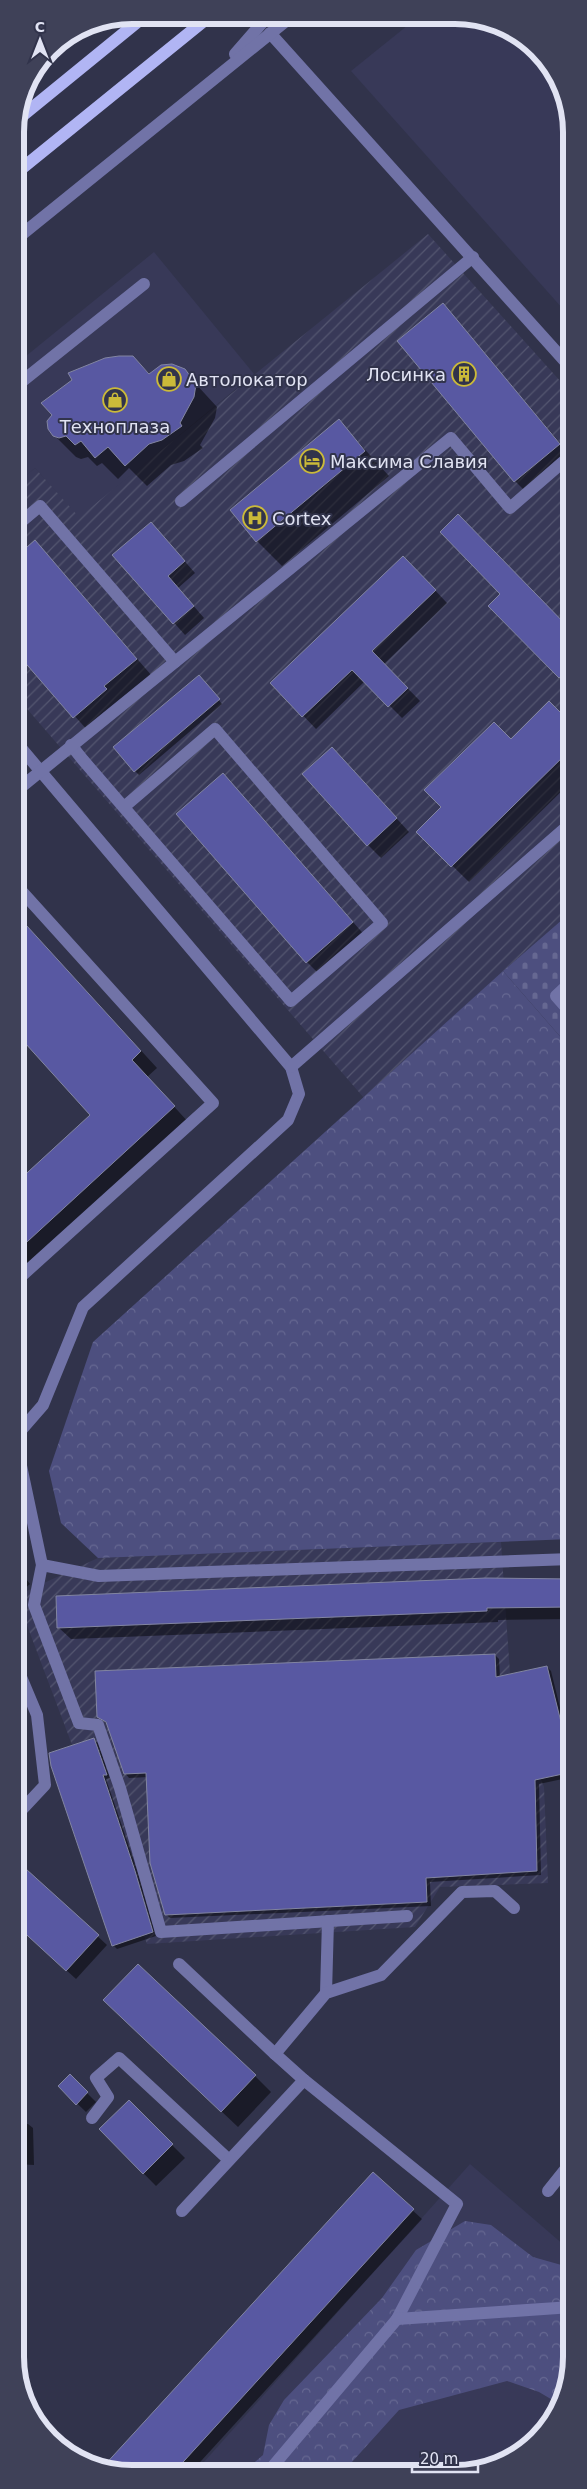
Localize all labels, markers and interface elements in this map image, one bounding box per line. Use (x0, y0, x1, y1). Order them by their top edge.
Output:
north arrow (15, 15, 65, 65)
text: С (35, 19, 45, 35)
building icon: Лосинка (451, 361, 477, 387)
place label: Лосинка (366, 364, 446, 385)
shop icon: Автолокатор (156, 366, 182, 392)
place label: Автолокатор (186, 369, 308, 390)
shop icon: Техноплаза (102, 387, 128, 413)
place label: Техноплаза (59, 416, 170, 437)
hotel icon: Максима Славия (299, 448, 325, 474)
place label: Максима Славия (330, 451, 488, 472)
hospital icon: Cortex (242, 505, 268, 531)
place label: Cortex (272, 508, 332, 529)
scale bar (412, 2442, 478, 2474)
text: 20 m (420, 2450, 458, 2468)

